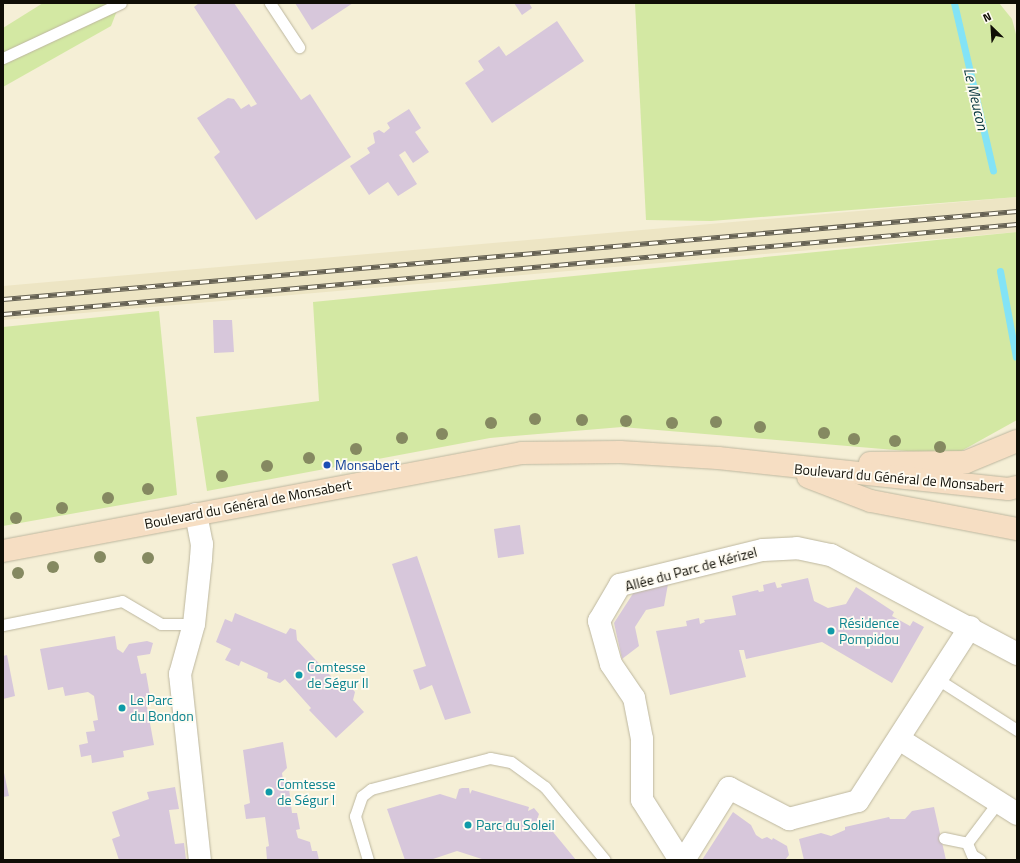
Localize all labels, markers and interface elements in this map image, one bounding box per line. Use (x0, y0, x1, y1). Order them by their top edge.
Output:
north arrow (972, 8, 1012, 48)
text: N (980, 8, 994, 26)
water label: Le Meucon (960, 66, 992, 132)
place label: Monsabert (335, 457, 399, 473)
marker: Monsabert (322, 460, 332, 470)
street label: Boulevard du Général de Monsabert (793, 460, 1005, 496)
street label: Boulevard du Général de Monsabert (143, 476, 353, 532)
street label: Allée du Parc de Kérizel (623, 543, 759, 595)
place label: Résidence Pompidou (839, 615, 899, 648)
marker: Résidence Pompidou (826, 626, 836, 636)
place label: Comtesse de Ségur II (307, 659, 369, 692)
marker: Comtesse de Ségur II (294, 670, 304, 680)
place label: Le Parc du Bondon (130, 692, 194, 724)
marker: Le Parc du Bondon (117, 703, 127, 713)
place label: Comtesse de Ségur I (277, 776, 336, 808)
marker: Comtesse de Ségur I (264, 787, 274, 797)
place label: Parc du Soleil (476, 817, 555, 833)
marker: Parc du Soleil (463, 820, 473, 830)

